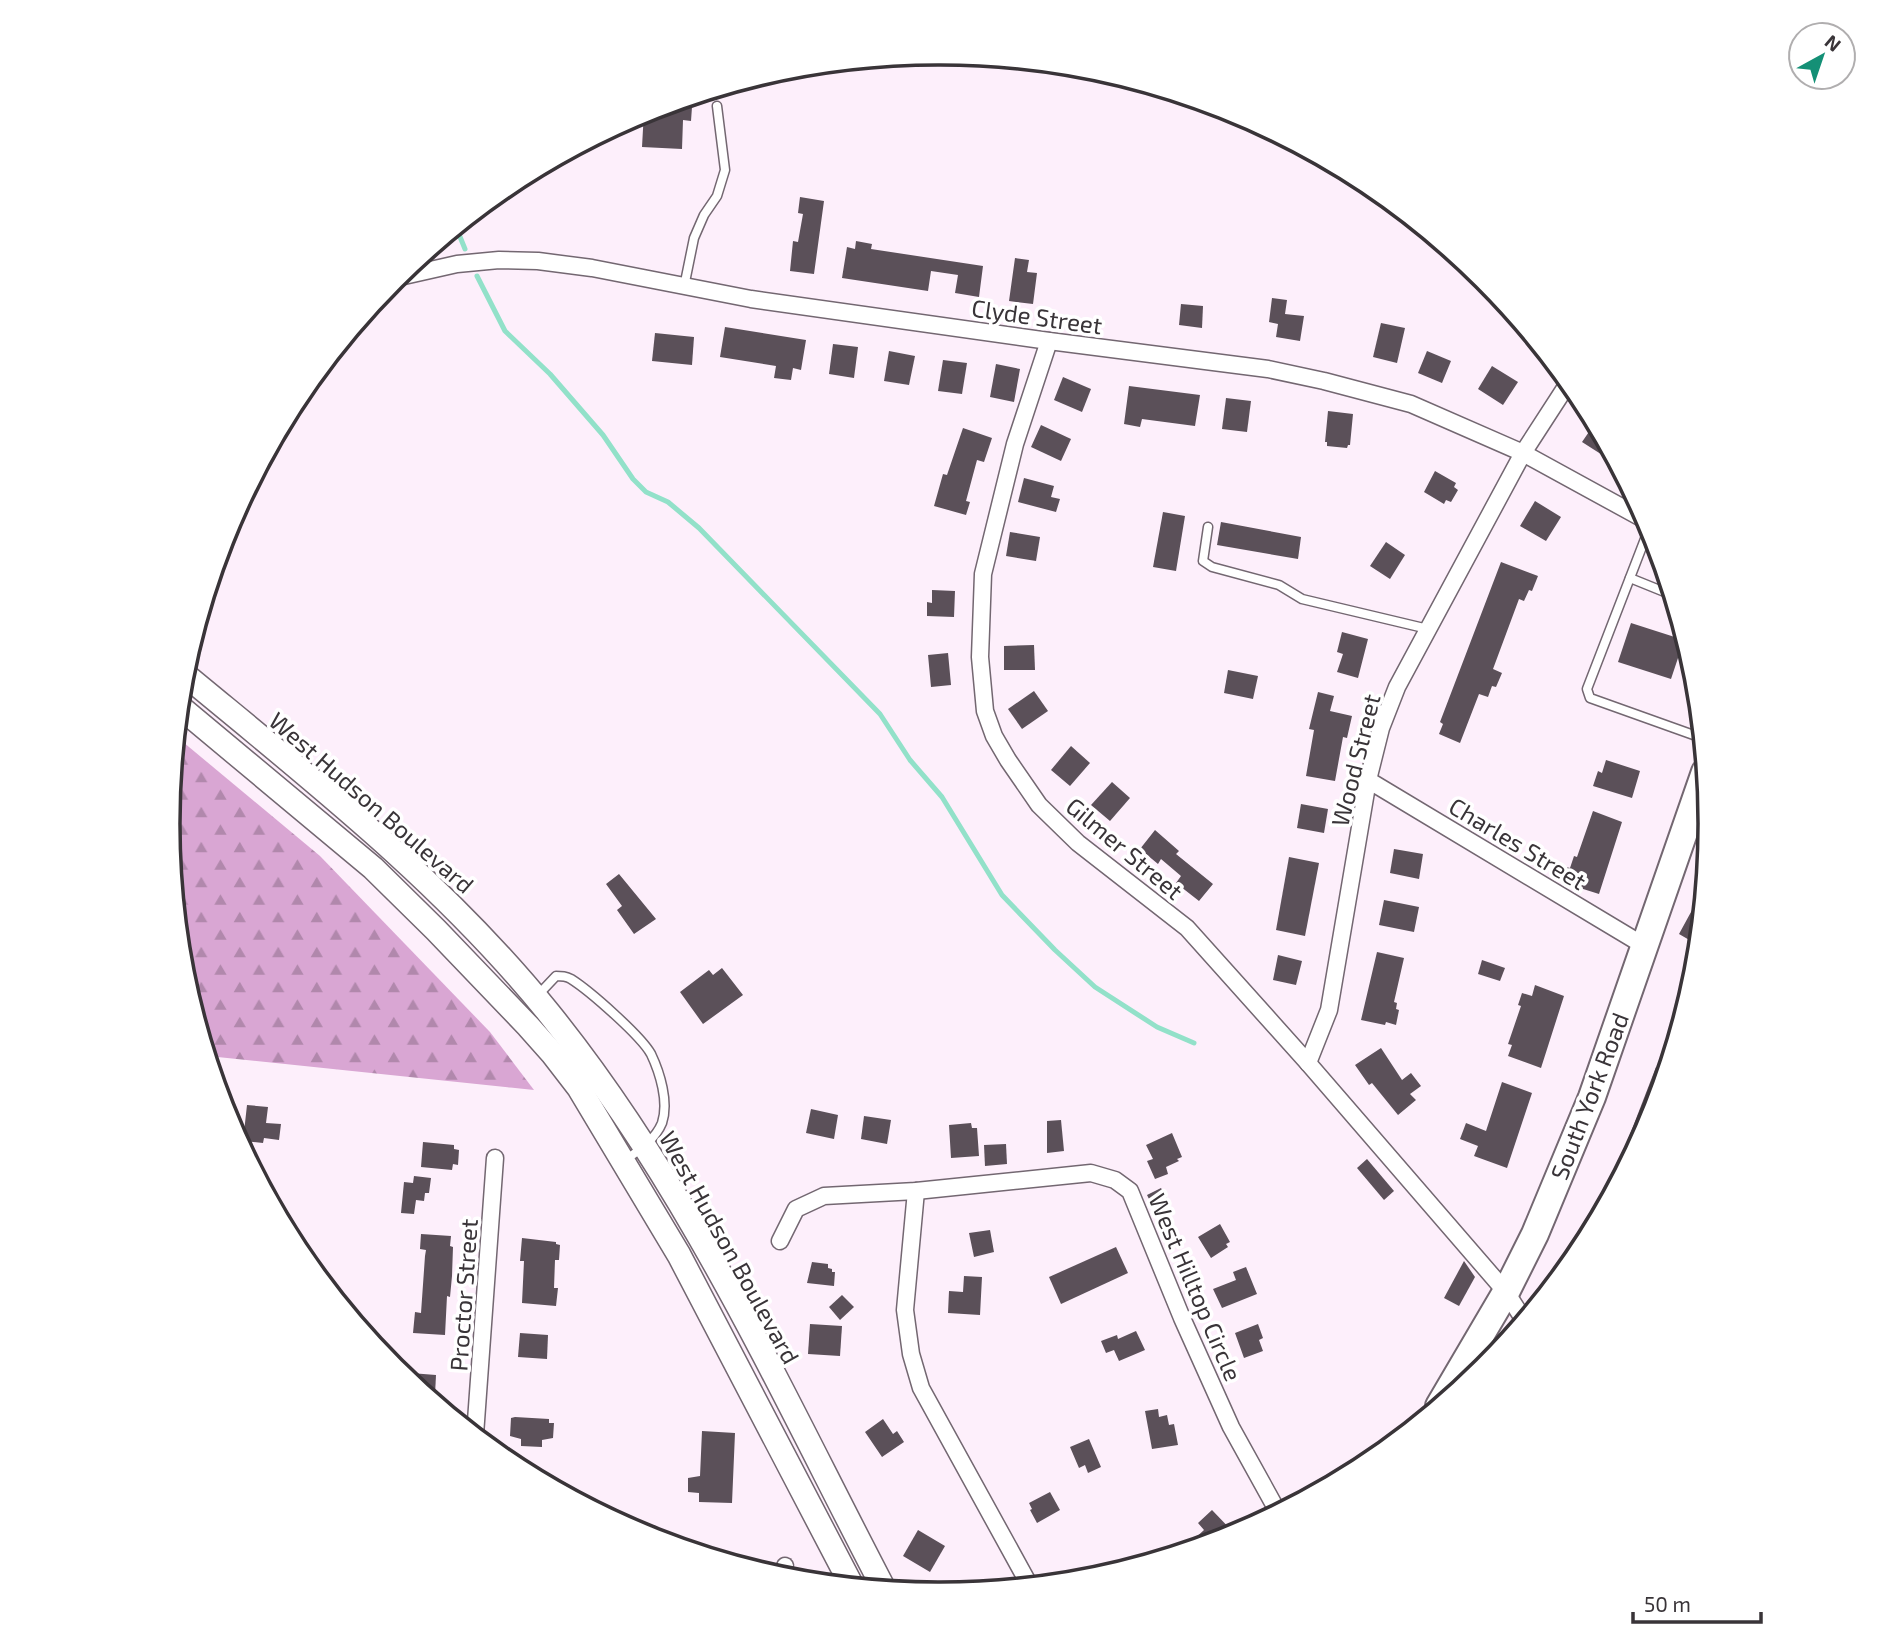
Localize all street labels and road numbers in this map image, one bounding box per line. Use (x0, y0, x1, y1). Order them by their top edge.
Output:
street label: Clyde Street (970, 292, 1104, 340)
street label: Wood Street (1325, 691, 1385, 829)
street label: West Hudson Boulevard (264, 705, 480, 899)
street label: Gilmer Street (1061, 791, 1189, 905)
street label: Charles Street (1444, 791, 1592, 895)
street label: South York Road (1544, 1008, 1634, 1184)
street label: West Hudson Boulevard (654, 1126, 806, 1368)
street label: West Hilltop Circle (1143, 1189, 1249, 1385)
street label: Proctor Street (443, 1218, 483, 1372)

